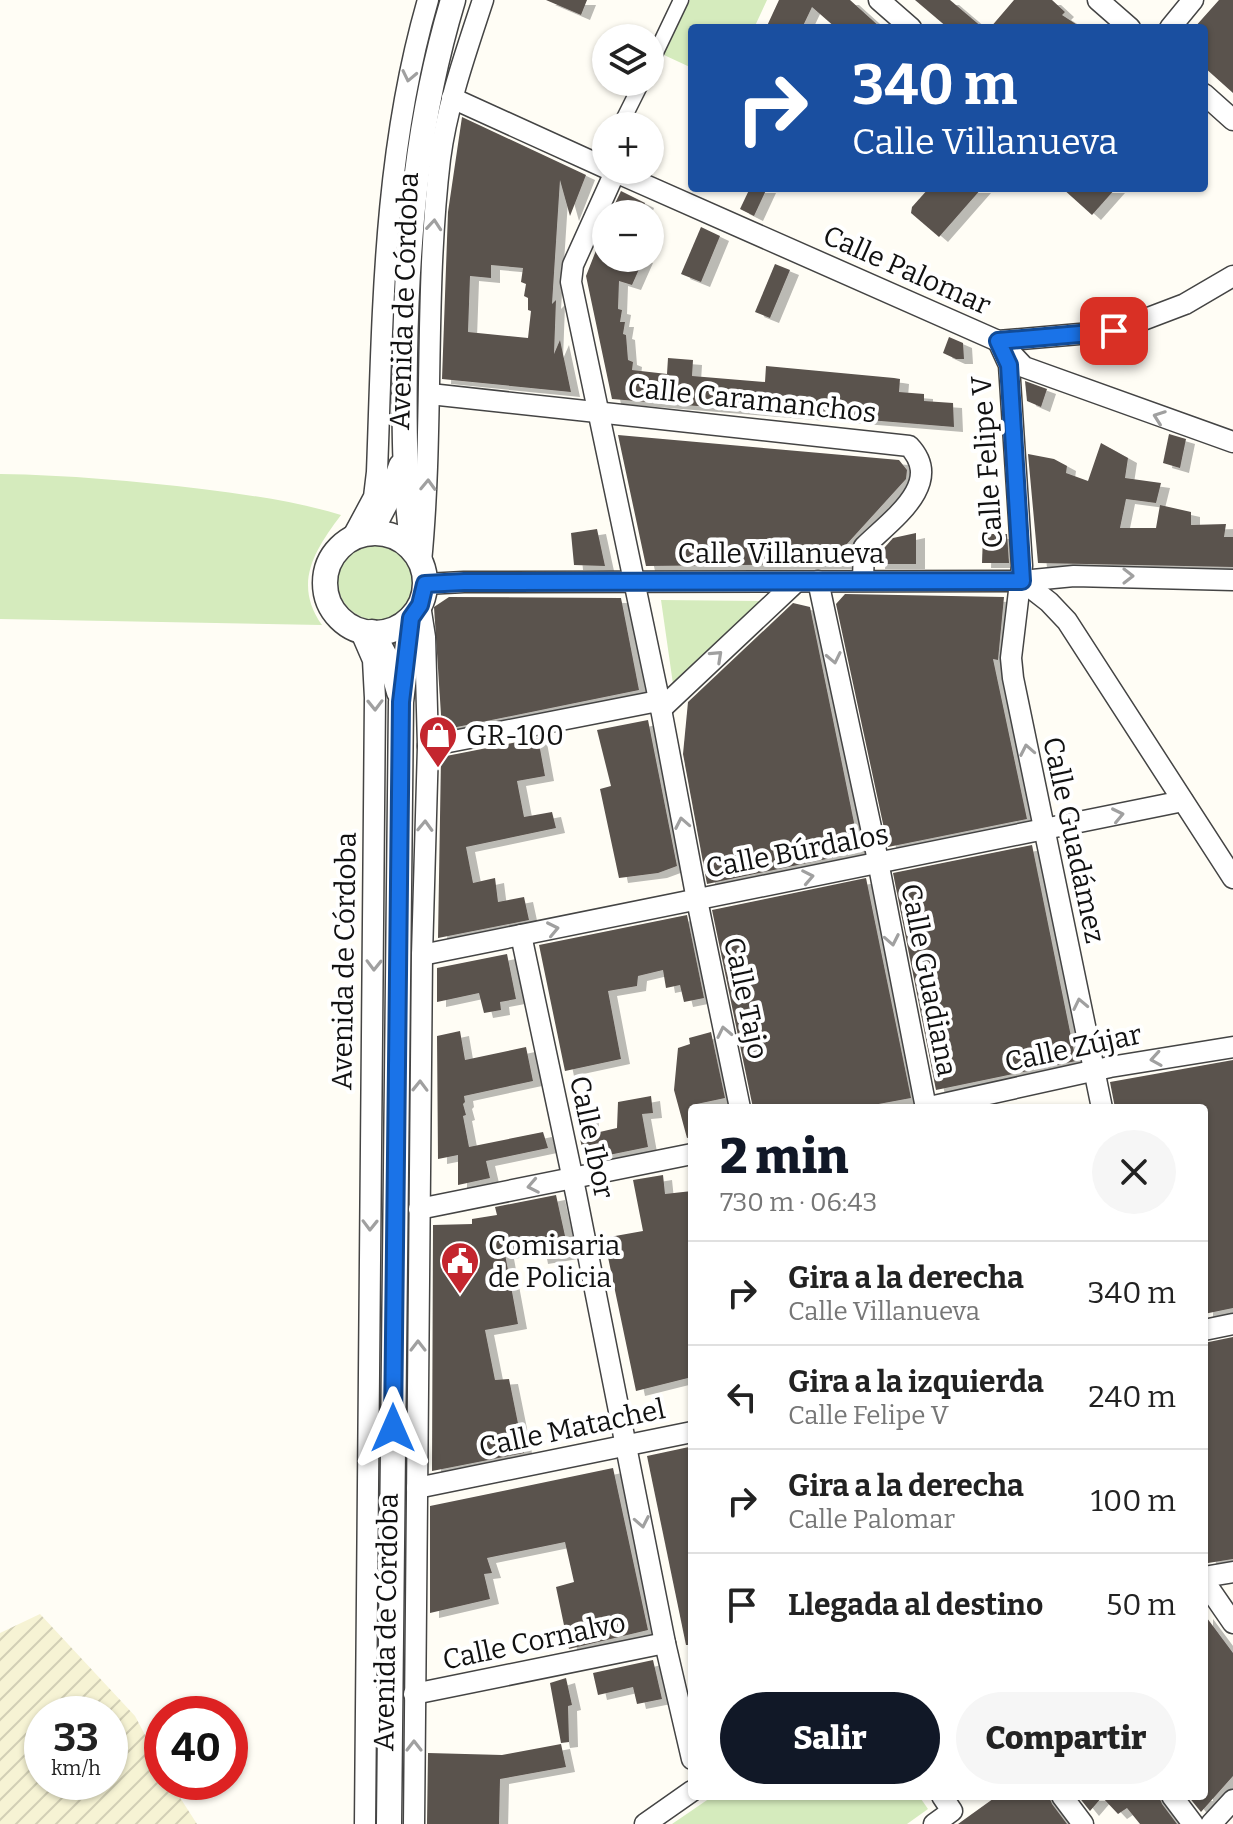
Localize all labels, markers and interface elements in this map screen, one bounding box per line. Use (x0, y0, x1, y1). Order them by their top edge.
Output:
map controls (592, 24, 664, 272)
button: layers (592, 24, 664, 96)
text: 340 m (852, 52, 1017, 119)
icon: right (720, 56, 824, 160)
one-way arrow (401, 68, 418, 82)
button: + (592, 112, 664, 184)
text: Calle Villanueva (852, 120, 1118, 164)
street label: Avenida de Córdoba (383, 171, 425, 431)
button: − (592, 200, 664, 272)
one-way arrow (426, 218, 443, 231)
street label: Calle Palomar (818, 218, 996, 322)
pin (1080, 297, 1148, 365)
icon: arrive (1092, 309, 1136, 353)
street label: Calle Caramanchos (626, 371, 878, 429)
street label: Calle Felipe V (964, 374, 1009, 549)
one-way arrow (1153, 410, 1167, 426)
one-way arrow (419, 478, 436, 491)
street label: Calle Villanueva (678, 537, 884, 570)
one-way arrow (1122, 567, 1135, 585)
one-way arrow (825, 650, 842, 664)
one-way arrow (708, 651, 723, 665)
one-way arrow (366, 699, 384, 712)
shop icon: GR-100 (417, 714, 459, 769)
place label: GR-100 (466, 719, 564, 752)
street label: Calle Guadámez (1036, 734, 1112, 946)
one-way arrow (1020, 743, 1037, 756)
one-way arrow (1111, 807, 1124, 824)
one-way arrow (675, 817, 692, 830)
street label: Calle Búrdalos (703, 817, 891, 885)
one-way arrow (417, 819, 434, 832)
street label: Avenida de Córdoba (325, 832, 363, 1090)
one-way arrow (801, 869, 814, 886)
street label: Calle Guadiana (894, 881, 964, 1079)
one-way arrow (547, 922, 560, 939)
one-way arrow (883, 933, 900, 946)
street label: Calle Tajo (717, 934, 775, 1062)
one-way arrow (365, 959, 383, 972)
one-way arrow (1072, 998, 1089, 1012)
street label: Calle Zújar (1002, 1017, 1144, 1079)
one-way arrow (716, 1025, 733, 1039)
one-way arrow (1149, 1050, 1163, 1067)
street label: Calle Ibor (563, 1073, 621, 1201)
one-way arrow (412, 1079, 429, 1092)
text: 2 min (720, 1128, 848, 1186)
button: close (1092, 1130, 1176, 1214)
one-way arrow (527, 1177, 540, 1194)
text: 730 m · 06:43 (720, 1187, 877, 1218)
one-way arrow (362, 1219, 379, 1232)
place label: Comisaria de Policia (488, 1229, 620, 1294)
public building icon: Comisaria de Policia (439, 1240, 481, 1295)
text: Gira a la derecha (788, 1260, 1024, 1296)
icon: right (720, 1271, 764, 1315)
text: 340 m (1088, 1275, 1176, 1311)
text: Calle Villanueva (788, 1296, 980, 1327)
one-way arrow (409, 1339, 427, 1352)
text: Gira a la izquierda (788, 1364, 1044, 1400)
icon: left (720, 1375, 764, 1419)
text: 240 m (1088, 1379, 1176, 1415)
position arrow (351, 1386, 435, 1470)
street label: Calle Matachel (476, 1392, 668, 1464)
text: Calle Felipe V (788, 1400, 949, 1431)
text: Gira a la derecha (788, 1468, 1024, 1504)
icon: right (720, 1479, 764, 1523)
text: 100 m (1091, 1483, 1176, 1519)
street label: Avenida de Córdoba (367, 1493, 405, 1751)
text: Calle Palomar (788, 1504, 955, 1535)
one-way arrow (633, 1514, 650, 1528)
icon: arrive (720, 1583, 764, 1627)
text: Llegada al destino (788, 1587, 1043, 1623)
text: 50 m (1106, 1587, 1176, 1623)
street label: Calle Cornalvo (440, 1606, 628, 1676)
button: Salir (720, 1692, 940, 1784)
button: Compartir (956, 1692, 1176, 1784)
speed limit sign: 40 (144, 1696, 248, 1800)
text: 33 (53, 1714, 99, 1762)
one-way arrow (405, 1739, 423, 1752)
text: km/h (51, 1756, 101, 1780)

